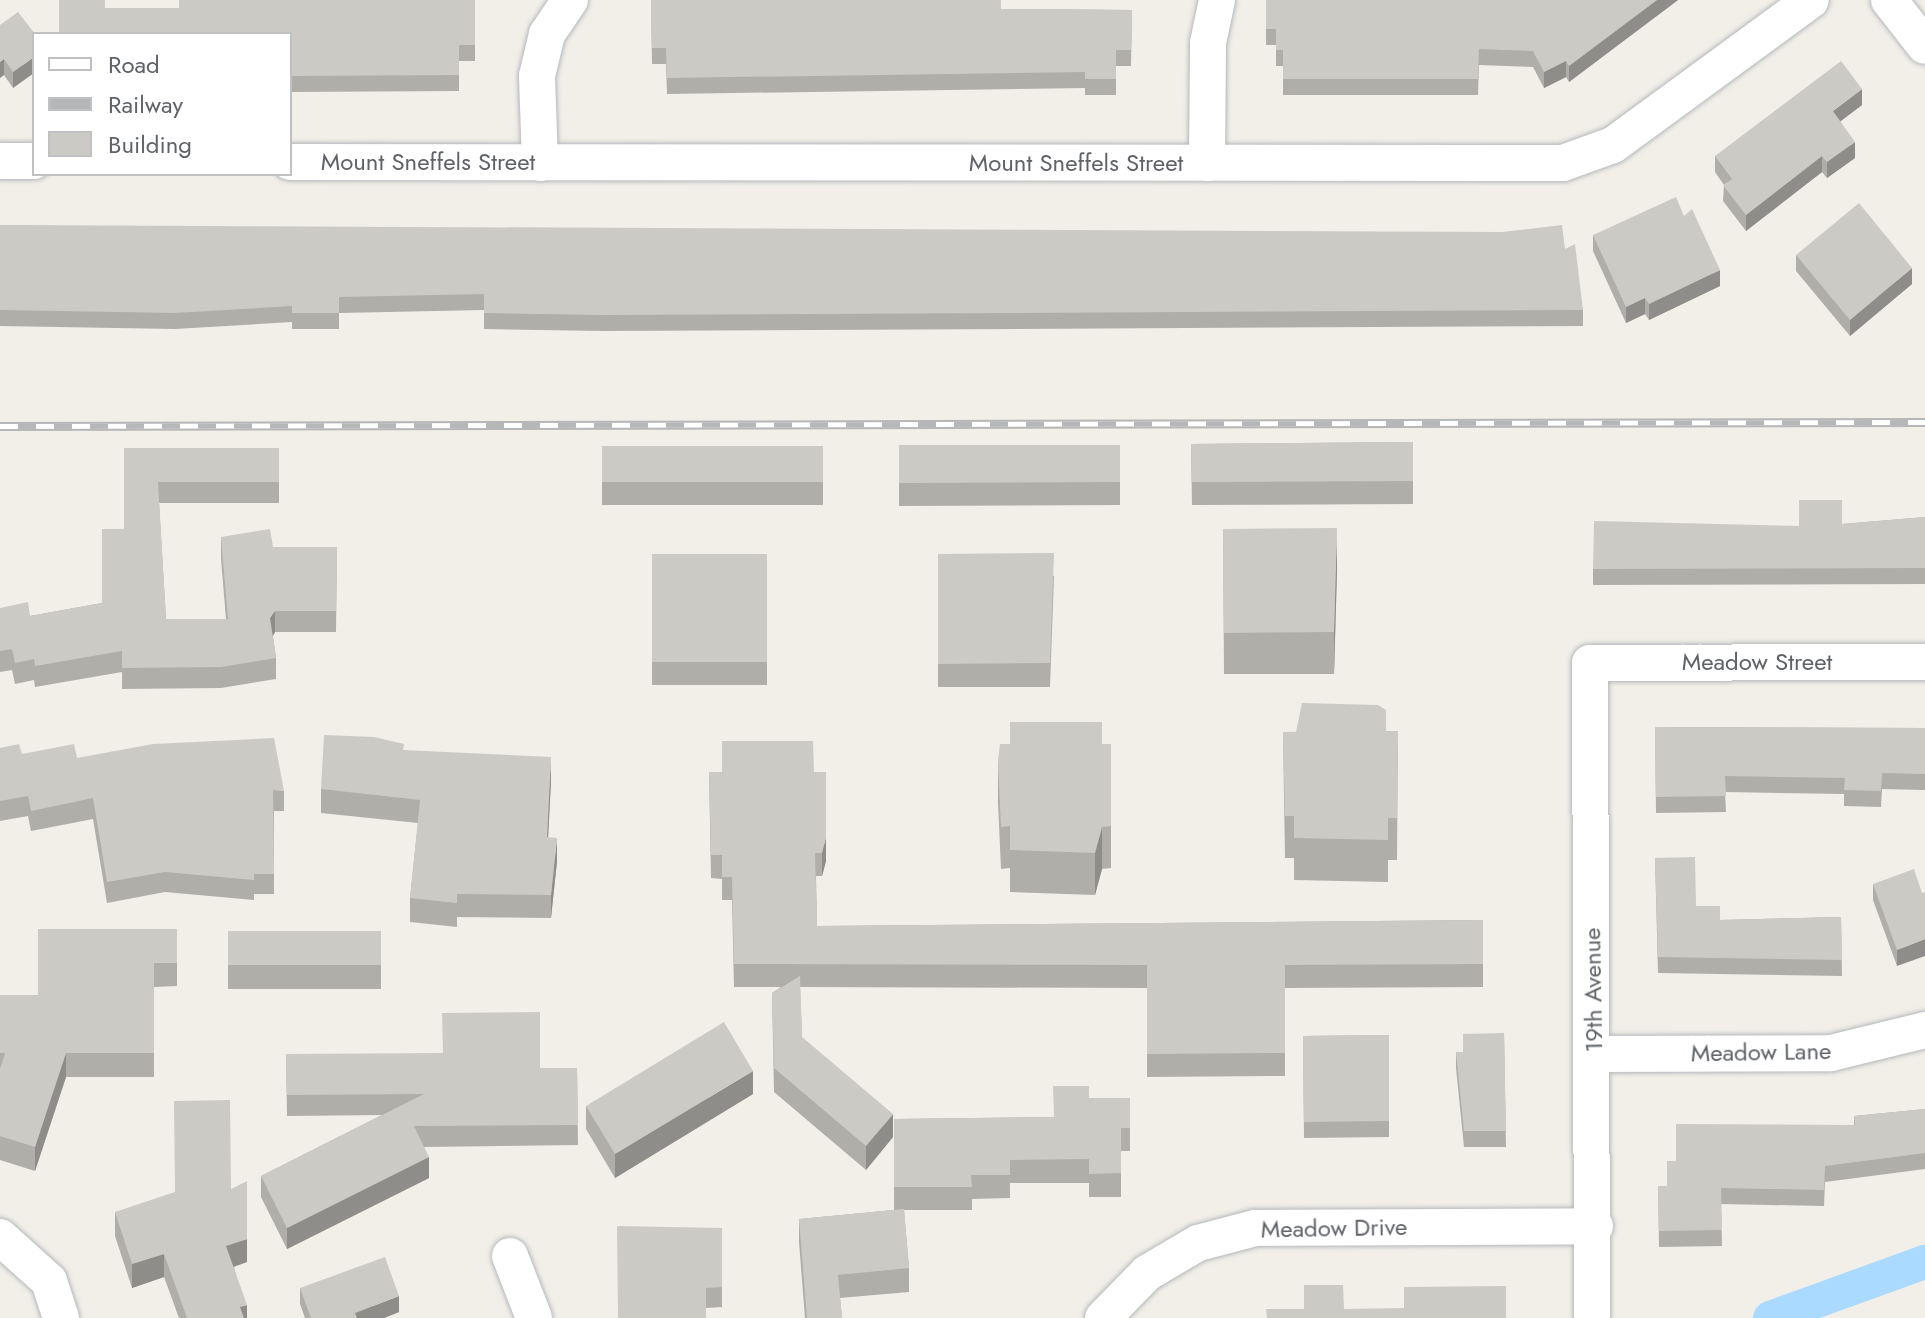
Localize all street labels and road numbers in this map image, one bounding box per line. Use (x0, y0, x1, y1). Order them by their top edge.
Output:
street label: Mount Sneffels Street (321, 148, 535, 176)
street label: Mount Sneffels Street (969, 149, 1183, 177)
street label: Meadow Street (1682, 648, 1832, 676)
street label: 19th Avenue (1578, 927, 1608, 1053)
street label: Meadow Lane (1690, 1036, 1832, 1068)
street label: Meadow Drive (1260, 1212, 1408, 1244)

